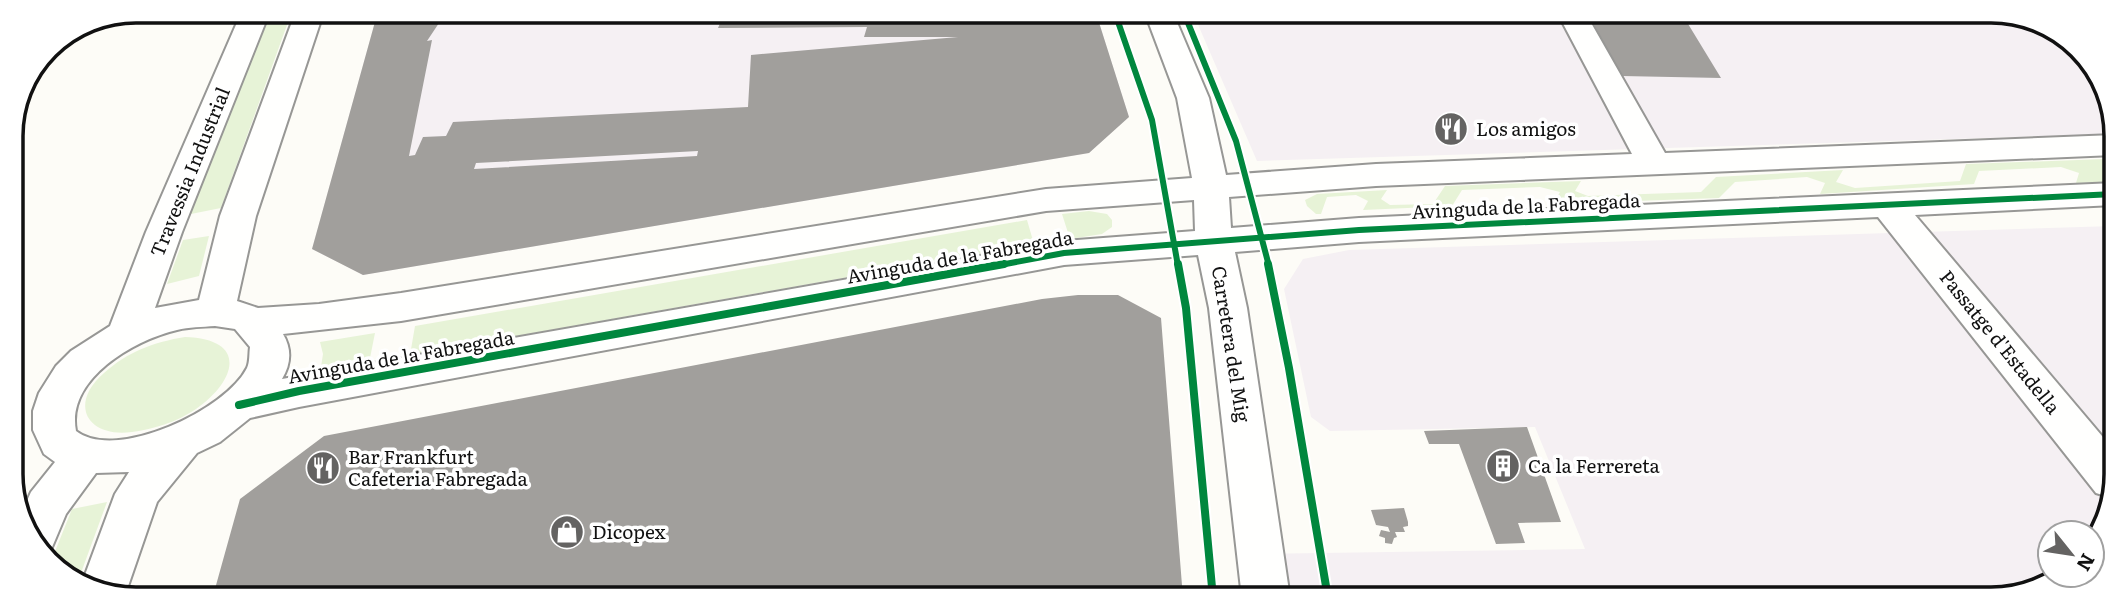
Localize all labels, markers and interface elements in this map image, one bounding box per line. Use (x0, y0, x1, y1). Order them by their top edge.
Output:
street label: Travessia Industrial (142, 82, 236, 261)
restaurant icon: Los amigos (1432, 110, 1470, 148)
place label: Los amigos (1476, 114, 1576, 142)
street label: Avinguda de la Fabregada (1411, 185, 1642, 225)
street label: Avinguda de la Fabregada (845, 222, 1076, 290)
street label: Passatge d'Estadella (1934, 263, 2068, 420)
street label: Carretera del Mig (1206, 264, 1258, 424)
street label: Avinguda de la Fabregada (286, 322, 517, 390)
place label: Bar Frankfurt Cafeteria Fabregada (348, 442, 528, 492)
building icon: Ca la Ferrereta (1484, 447, 1522, 485)
restaurant icon: Bar Frankfurt Cafeteria Fabregada (304, 449, 342, 487)
place label: Ca la Ferrereta (1528, 451, 1660, 479)
shop icon: Dicopex (548, 513, 586, 551)
place label: Dicopex (592, 517, 666, 545)
north arrow (2036, 519, 2106, 589)
text: N (2070, 549, 2103, 577)

